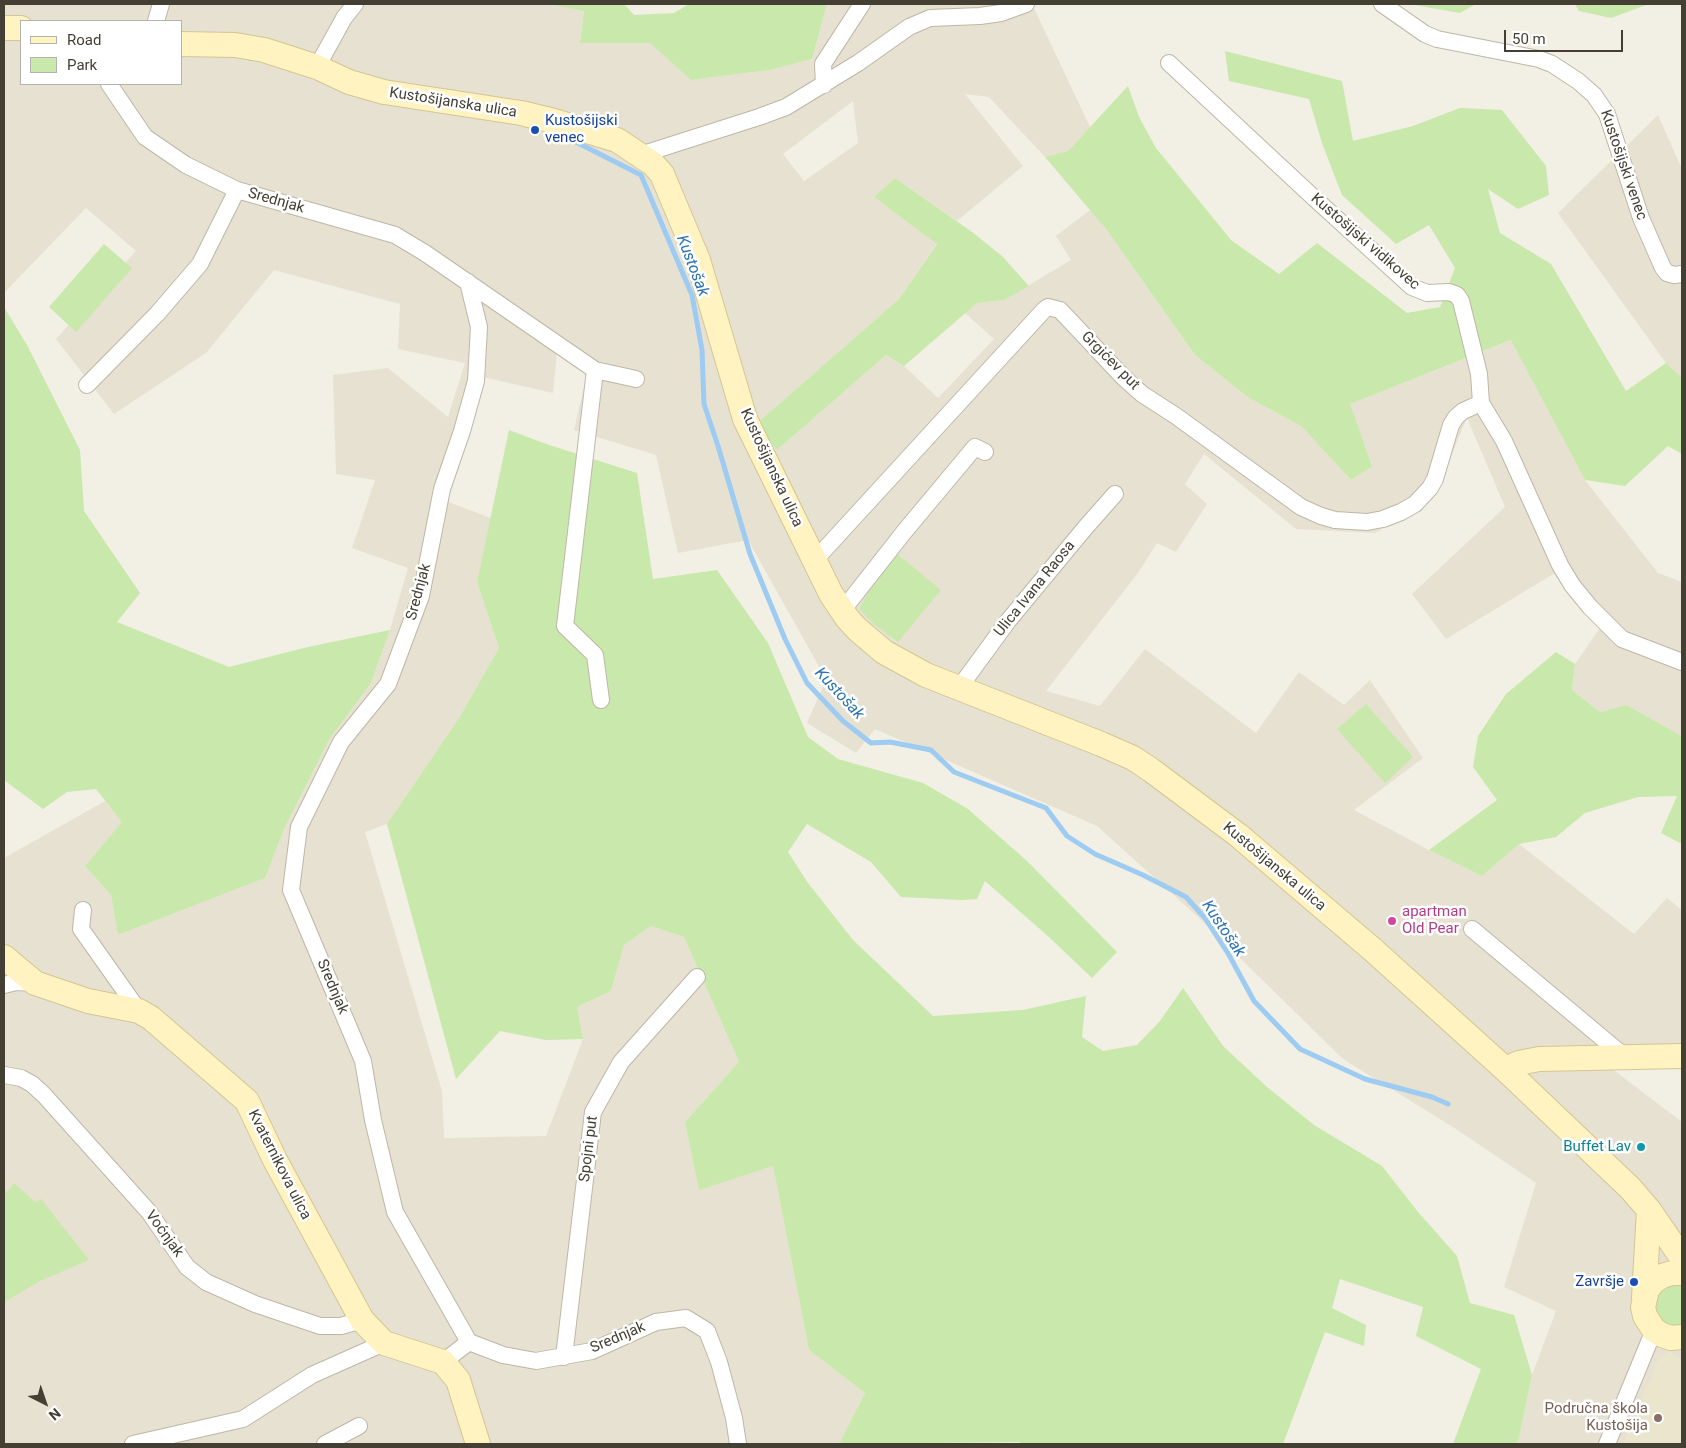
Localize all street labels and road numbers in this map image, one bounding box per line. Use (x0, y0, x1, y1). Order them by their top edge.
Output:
street label: Kustošijanska ulica (388, 84, 518, 122)
street label: Kustošijski venec (1596, 107, 1650, 223)
street label: Srednjak (246, 184, 306, 218)
street label: Kustošijski vidikovec (1307, 190, 1423, 294)
street label: Grgićev put (1077, 328, 1143, 394)
street label: Kustošijanska ulica (736, 406, 806, 530)
street label: Ulica Ivana Raosa (991, 537, 1079, 641)
street label: Srednjak (403, 562, 435, 622)
street label: Kustošijanska ulica (1219, 819, 1329, 915)
street label: Srednjak (312, 957, 352, 1017)
street label: Kvaternikova ulica (244, 1107, 314, 1223)
street label: Spojni put (576, 1115, 602, 1183)
street label: Voćnjak (141, 1207, 187, 1261)
street label: Srednjak (588, 1318, 648, 1358)

